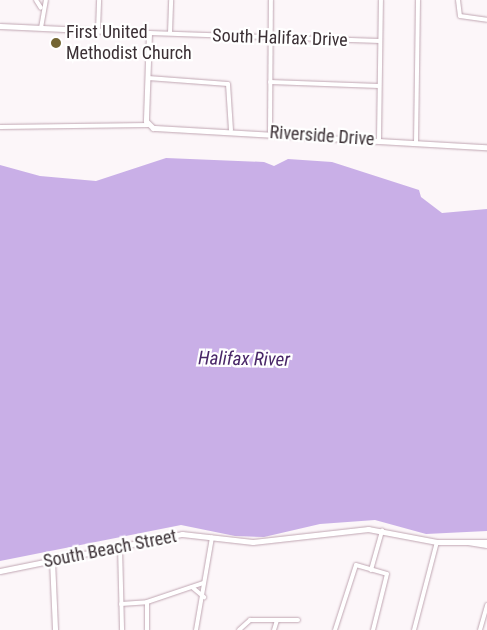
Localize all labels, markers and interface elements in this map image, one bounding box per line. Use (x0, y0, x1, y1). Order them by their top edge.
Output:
place label: First United Methodist Church (66, 22, 192, 64)
street label: South Halifax Drive (212, 25, 348, 51)
marker: First United Methodist Church (50, 37, 62, 49)
street label: Riverside Drive (269, 122, 375, 150)
water label: Halifax River (198, 347, 290, 371)
street label: South Beach Street (41, 525, 179, 573)

